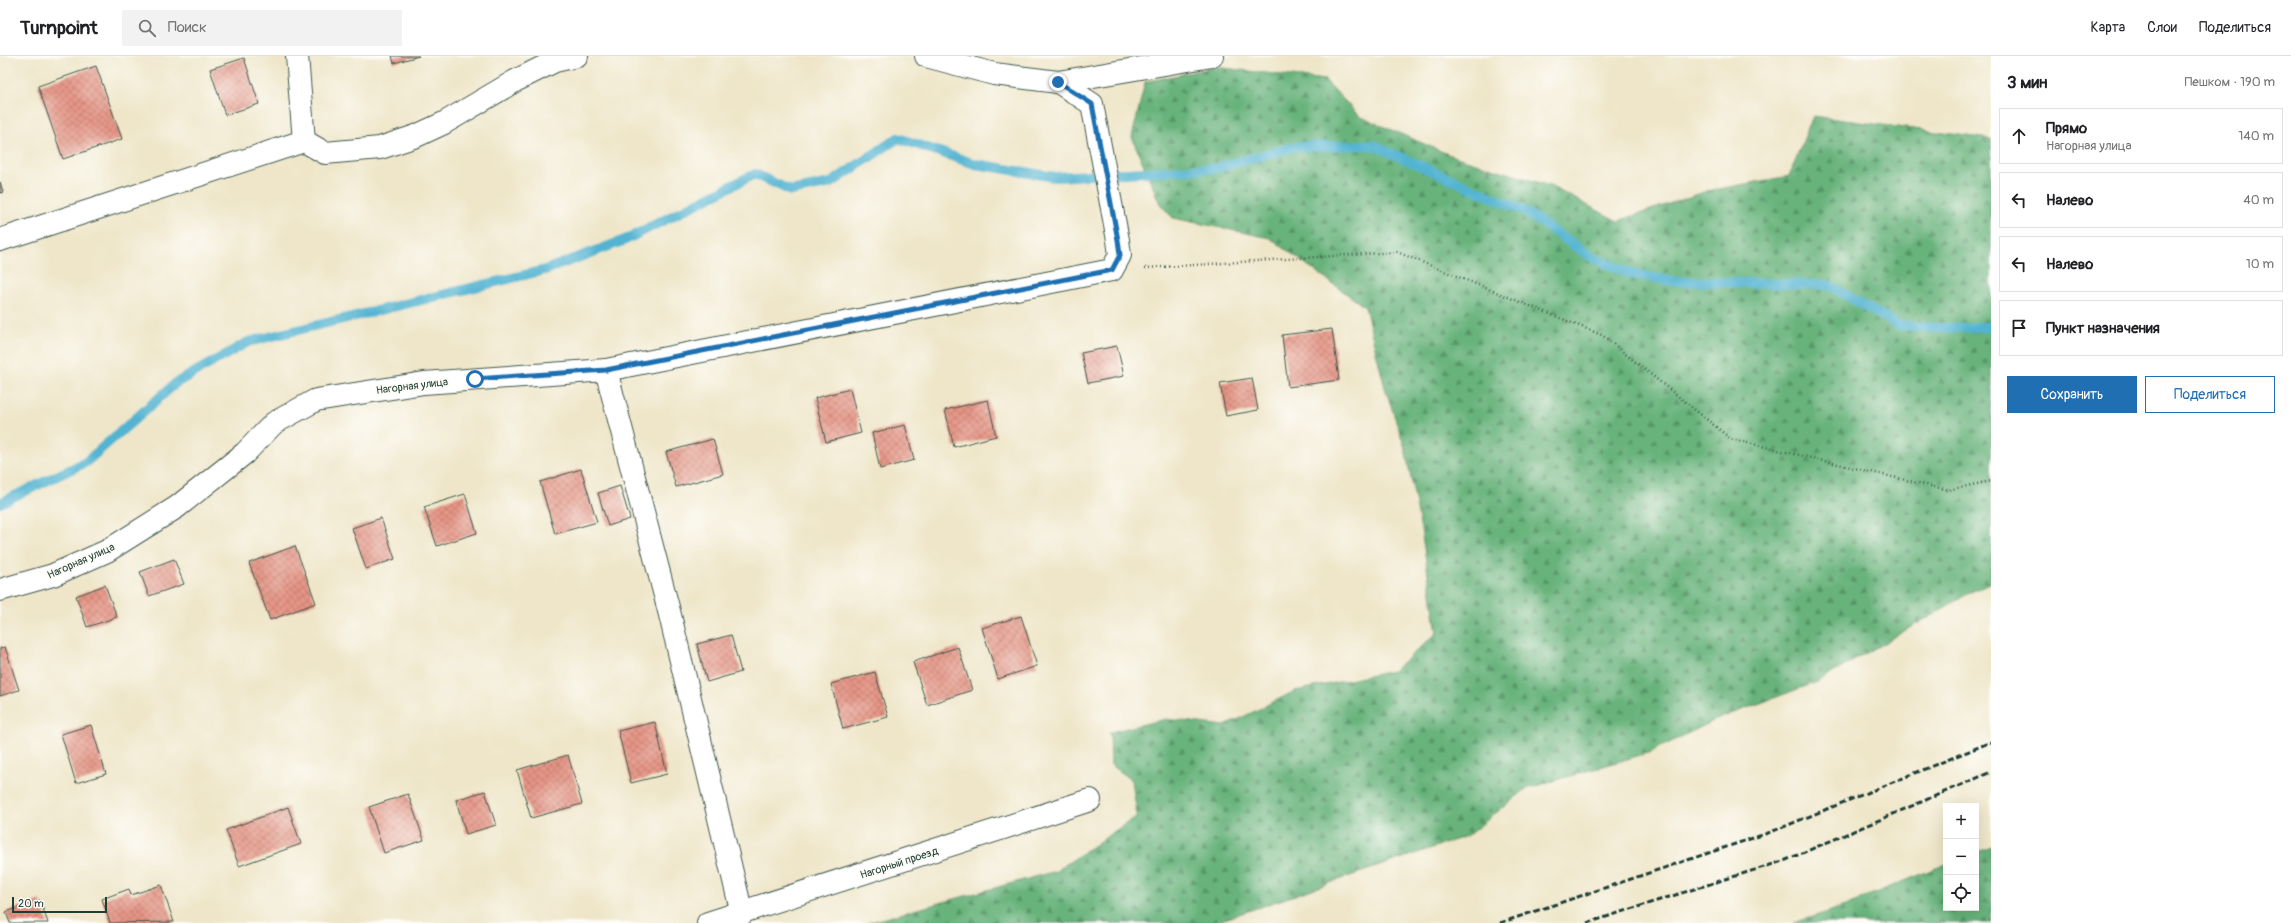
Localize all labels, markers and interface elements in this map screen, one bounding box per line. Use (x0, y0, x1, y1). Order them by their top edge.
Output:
search box (122, 10, 402, 46)
text: Turnpoint (20, 16, 98, 40)
icon: search (136, 17, 158, 39)
text: Поиск (168, 18, 207, 37)
text: Карта (2091, 19, 2125, 36)
text: Слои (2147, 19, 2177, 36)
text: Поделиться (2199, 19, 2271, 36)
text: 3 мин (2007, 72, 2047, 93)
route end (1049, 73, 1067, 91)
text: Пешком · 190 m (2184, 74, 2275, 90)
text: Прямо (2046, 119, 2087, 138)
icon: ahead (2008, 125, 2030, 147)
text: 140 m (2238, 128, 2274, 144)
text: Нагорная улица (2046, 138, 2132, 154)
icon: left (2008, 189, 2030, 211)
text: Налево (2046, 191, 2093, 210)
text: 40 m (2243, 192, 2274, 208)
icon: left (2008, 253, 2030, 275)
text: Налево (2046, 255, 2093, 274)
text: 10 m (2246, 256, 2274, 272)
icon: arrive (2008, 317, 2030, 339)
text: Пункт назначения (2046, 319, 2160, 338)
route start (466, 370, 484, 388)
street label: Нагорная улица (375, 375, 449, 397)
button: Сохранить (2007, 376, 2137, 413)
button: Поделиться (2145, 376, 2275, 413)
street label: Нагорная улица (45, 540, 117, 582)
map controls (1943, 803, 1979, 911)
button: + (1943, 803, 1979, 839)
button: − (1943, 839, 1979, 875)
street label: Нагорный проезд (858, 844, 940, 882)
button: locate (1943, 875, 1979, 911)
scale bar (12, 895, 107, 914)
text: 20 m (18, 897, 44, 910)

